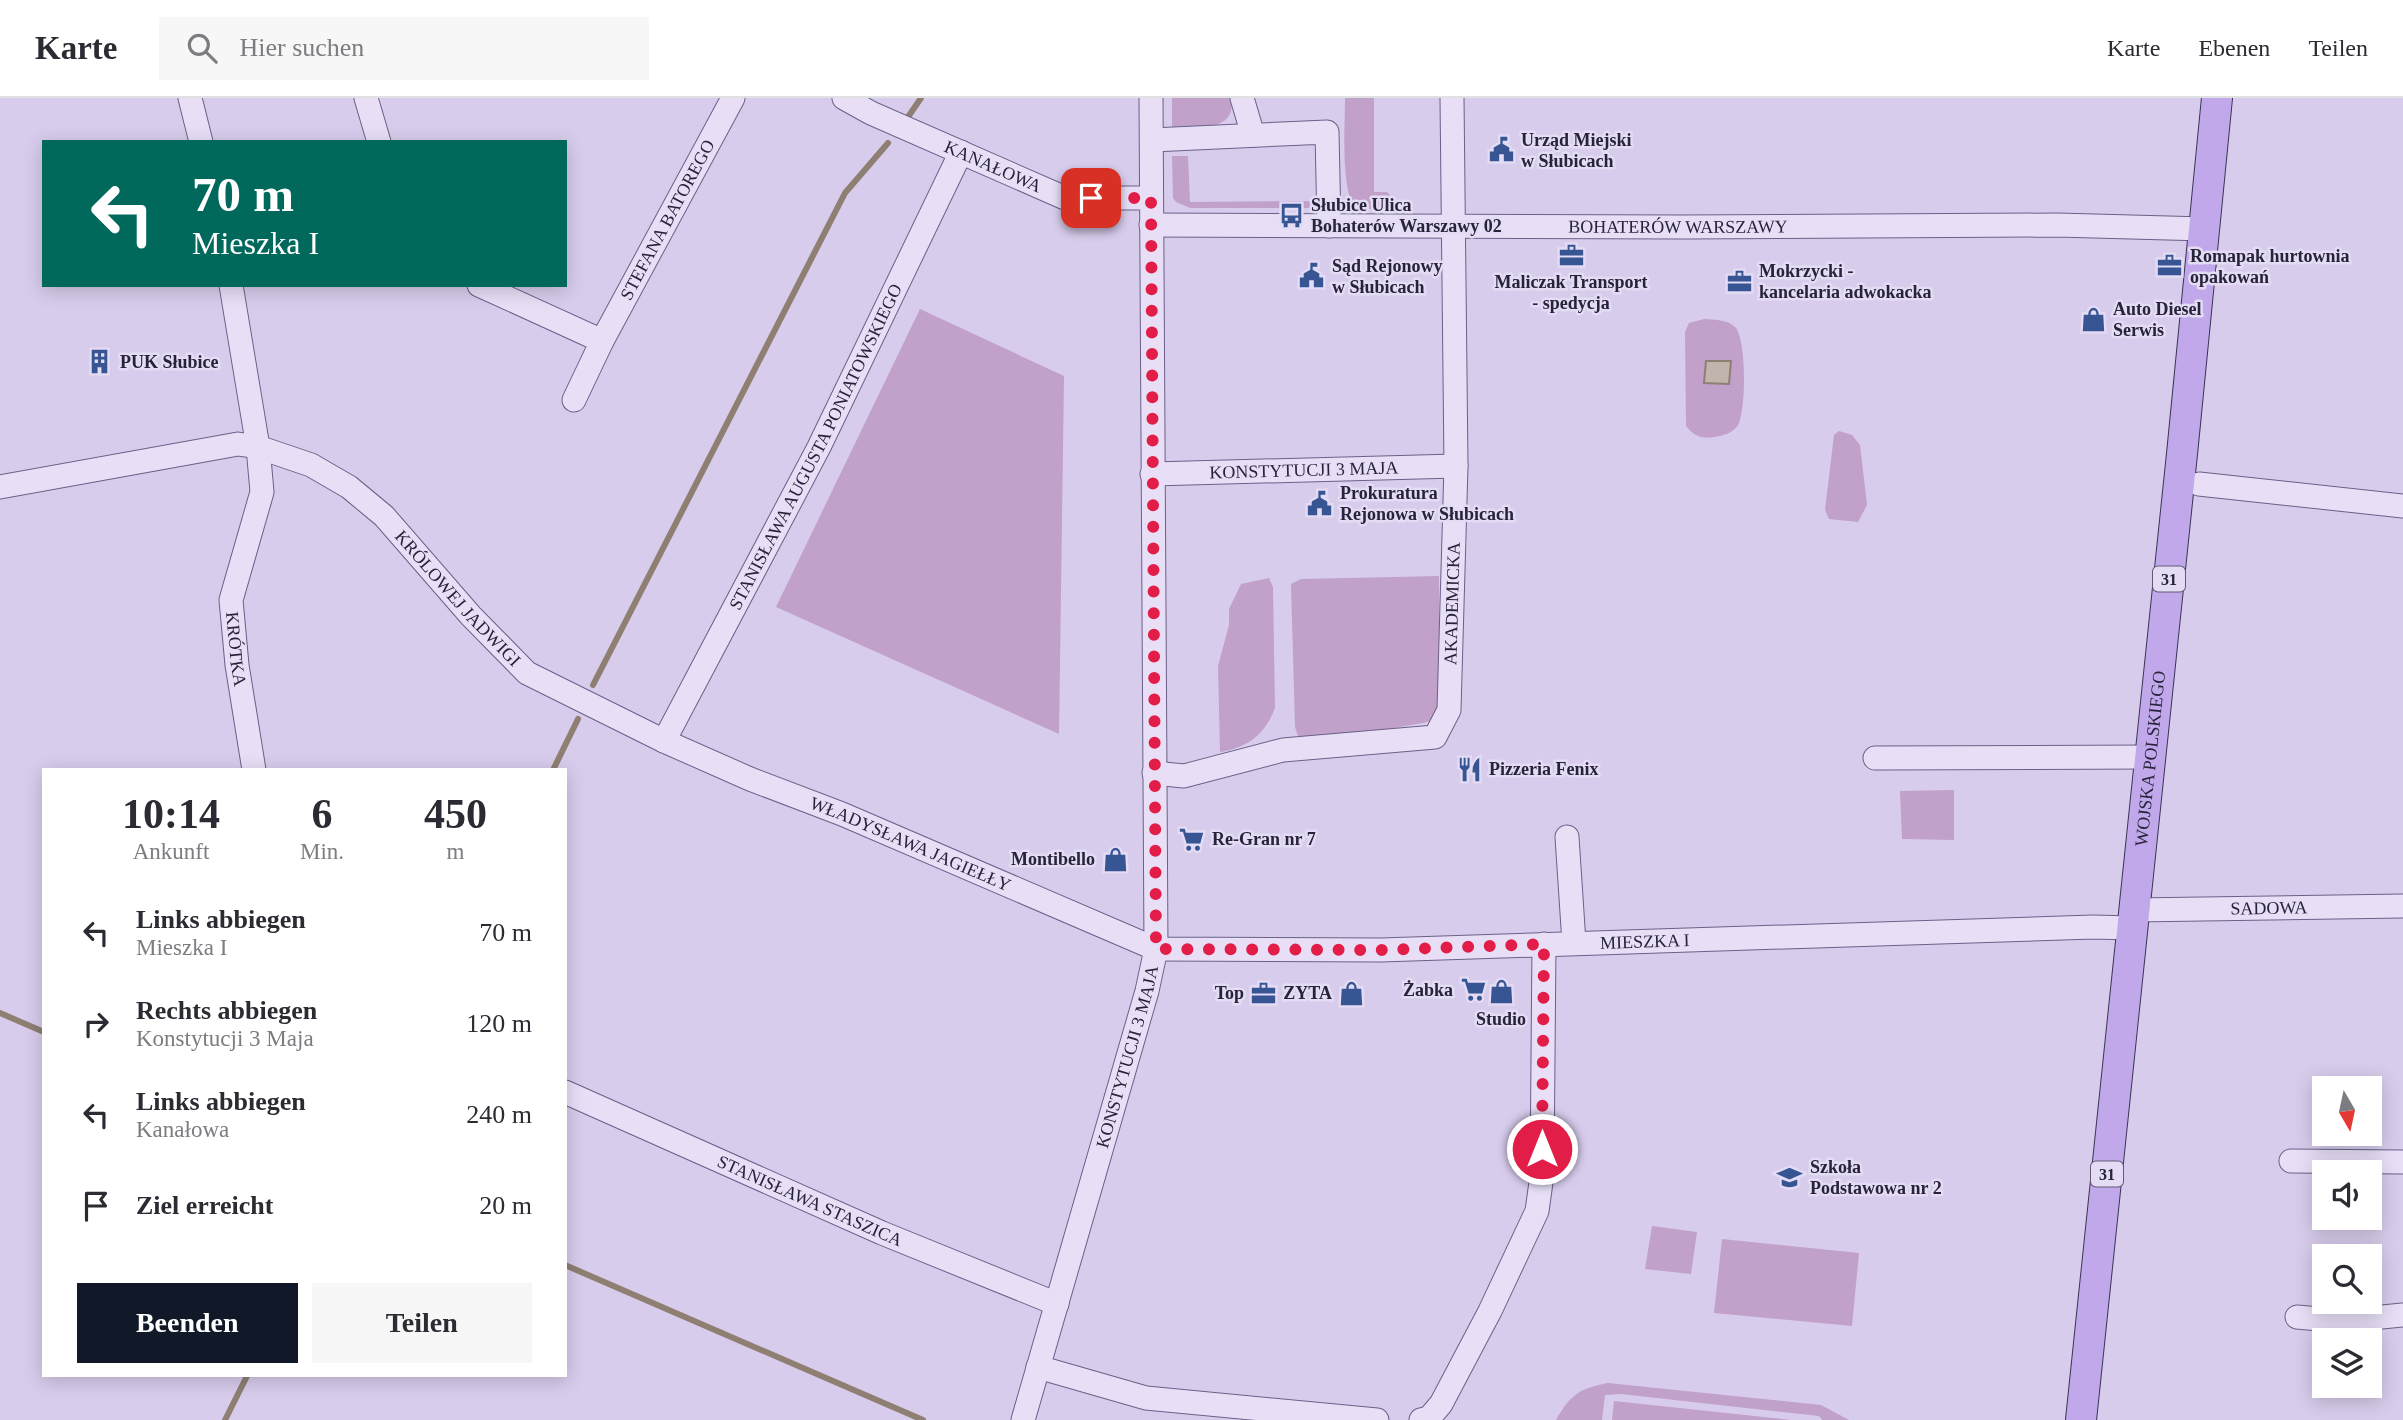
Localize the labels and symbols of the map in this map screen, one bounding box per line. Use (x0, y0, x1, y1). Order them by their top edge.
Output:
place label: Urząd Miejski w Słubicach (1521, 130, 1631, 171)
street label: STEFANA BATOREGO (616, 136, 719, 303)
street label: KANAŁOWA (941, 136, 1045, 196)
public building icon: Urząd Miejski w Słubicach (1487, 136, 1515, 164)
pin (1061, 168, 1121, 228)
place label: Słubice Ulica Bohaterów Warszawy 02 (1311, 195, 1502, 236)
bus stop icon: Słubice Ulica Bohaterów Warszawy 02 (1277, 201, 1305, 229)
street label: BOHATERÓW WARSZAWY (1568, 216, 1788, 237)
office icon: Maliczak Transport - spedycja (1557, 241, 1585, 269)
place label: Romapak hurtownia opakowań (2190, 246, 2350, 287)
office icon: Romapak hurtownia opakowań (2156, 252, 2184, 280)
place label: Sąd Rejonowy w Słubicach (1332, 256, 1443, 297)
place label: Mokrzycki - kancelaria adwokacka (1759, 261, 1932, 302)
public building icon: Sąd Rejonowy w Słubicach (1298, 262, 1326, 290)
office icon: Mokrzycki - kancelaria adwokacka (1725, 267, 1753, 295)
place label: Maliczak Transport - spedycja (1495, 272, 1647, 313)
street label: STANISŁAWA AUGUSTA PONIATOWSKIEGO (725, 281, 906, 613)
place label: Auto Diesel Serwis (2113, 299, 2202, 340)
shop icon: Auto Diesel Serwis (2079, 305, 2107, 333)
building icon: PUK Słubice (86, 348, 114, 376)
place label: PUK Słubice (120, 352, 219, 372)
street label: KONSTYTUCJI 3 MAJA (1209, 458, 1399, 482)
place label: Prokuratura Rejonowa w Słubicach (1340, 483, 1514, 524)
public building icon: Prokuratura Rejonowa w Słubicach (1306, 489, 1334, 517)
street label: KRÓLOWEJ JADWIGI (391, 526, 525, 670)
street label: AKADEMICKA (1440, 542, 1464, 665)
road number: 31 (2153, 566, 2185, 592)
street label: KRÓTKA (222, 611, 250, 688)
street label: WOJSKA POLSKIEGO (2131, 670, 2169, 847)
restaurant icon: Pizzeria Fenix (1455, 755, 1483, 783)
place label: Pizzeria Fenix (1489, 759, 1598, 779)
street label: WŁADYSŁAWA JAGIEŁŁY (807, 793, 1014, 895)
supermarket icon: Re-Gran nr 7 (1178, 825, 1206, 853)
place label: Re-Gran nr 7 (1212, 829, 1316, 849)
shop icon: Montibello (1101, 845, 1129, 873)
place label: Montibello (1011, 849, 1095, 869)
street label: SADOWA (2230, 897, 2308, 919)
street label: MIESZKA I (1600, 930, 1690, 953)
street label: KONSTYTUCJI 3 MAJA (1092, 964, 1162, 1150)
supermarket icon: Żabka (1459, 976, 1487, 1004)
shop icon: Studio (1487, 978, 1515, 1006)
office icon: Top (1250, 979, 1278, 1007)
shop icon: ZYTA (1338, 979, 1366, 1007)
place label: Żabka (1403, 980, 1453, 1000)
place label: Top (1215, 983, 1244, 1003)
place label: ZYTA (1283, 983, 1332, 1003)
place label: Studio (1476, 1009, 1526, 1029)
north arrow (2312, 1076, 2382, 1146)
position arrow (1505, 1112, 1579, 1186)
street label: STANISŁAWA STASZICA (714, 1151, 905, 1250)
place label: Szkoła Podstawowa nr 2 (1810, 1157, 1942, 1198)
road number: 31 (2091, 1162, 2123, 1186)
school or university icon: Szkoła Podstawowa nr 2 (1776, 1163, 1804, 1191)

